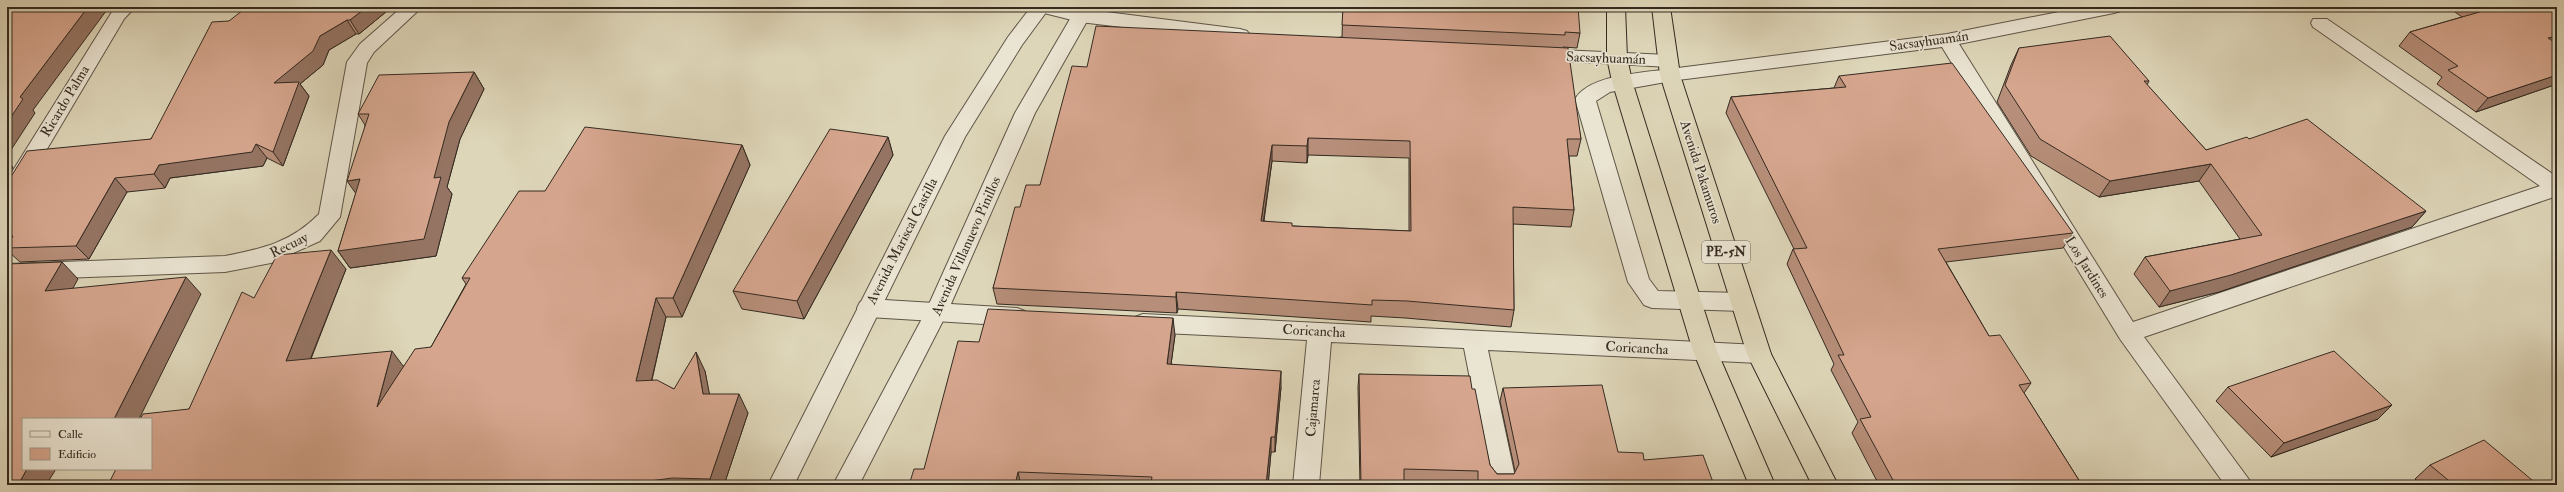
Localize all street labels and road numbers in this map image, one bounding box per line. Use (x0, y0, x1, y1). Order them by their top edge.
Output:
street label: Sacsayhuamán (1888, 27, 1970, 56)
street label: Sacsayhuamán (1566, 48, 1646, 69)
street label: Ricardo Palma (37, 62, 93, 140)
street label: Avenida Pakamuros (1676, 117, 1726, 226)
street label: Avenida Villanuevo Pinillos (927, 174, 1004, 319)
street label: Avenida Mariscal Castilla (862, 175, 941, 308)
street label: Recuay (267, 228, 312, 262)
street label: Los Jardines (2061, 233, 2113, 301)
road number: PE-5N (1702, 241, 1750, 263)
street label: Coricancha (1282, 321, 1346, 341)
street label: Coricancha (1605, 338, 1669, 358)
street label: Cajamarca (1302, 378, 1324, 438)

